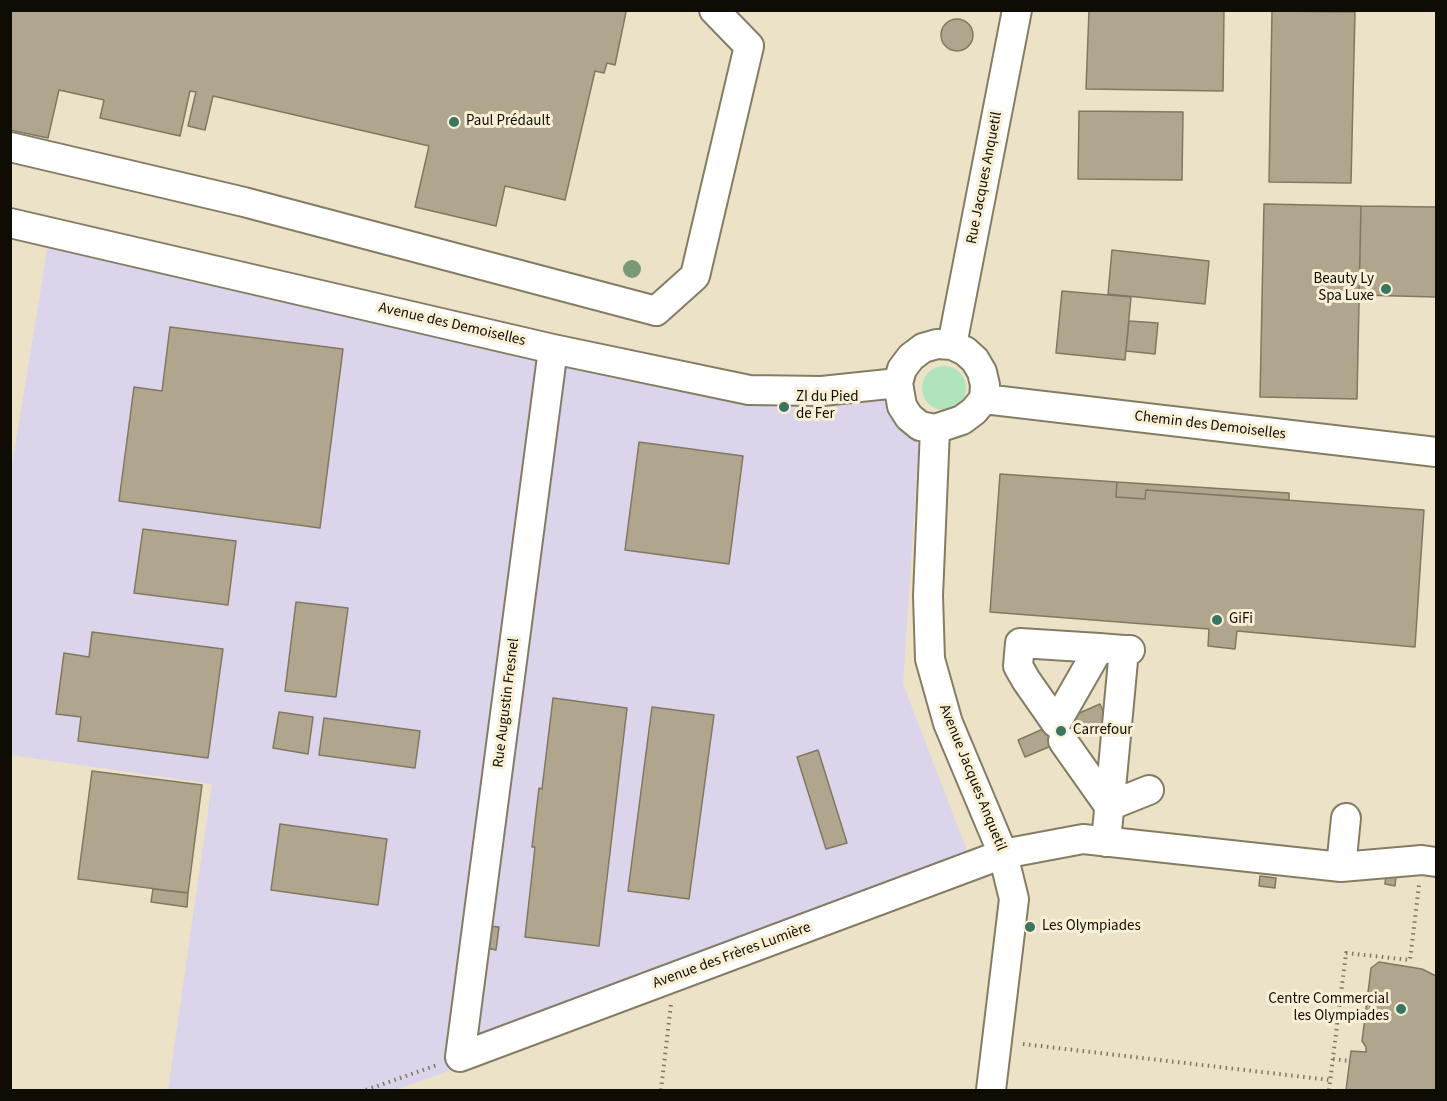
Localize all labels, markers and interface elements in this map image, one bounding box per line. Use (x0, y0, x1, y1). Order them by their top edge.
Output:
street label: Rue Jacques Anquetil (963, 110, 1007, 246)
place label: Paul Prédault (466, 113, 550, 131)
marker: Paul Prédault (447, 115, 461, 129)
place label: Beauty Ly Spa Luxe (1313, 271, 1374, 306)
marker: Beauty Ly Spa Luxe (1379, 282, 1393, 296)
street label: Avenue des Demoiselles (377, 299, 527, 351)
place label: ZI du Pied de Fer (796, 389, 858, 424)
marker: ZI du Pied de Fer (777, 400, 791, 414)
street label: Chemin des Demoiselles (1133, 408, 1287, 444)
place label: GiFi (1229, 611, 1253, 629)
marker: GiFi (1210, 613, 1224, 627)
street label: Rue Augustin Fresnel (490, 637, 524, 769)
street label: Avenue Jacques Anquetil (934, 702, 1010, 854)
place label: Carrefour (1073, 722, 1133, 740)
marker: Carrefour (1054, 724, 1068, 738)
place label: Les Olympiades (1042, 918, 1141, 936)
street label: Avenue des Frères Lumière (650, 919, 814, 993)
marker: Les Olympiades (1023, 920, 1037, 934)
place label: Centre Commercial les Olympiades (1268, 991, 1389, 1026)
marker: Centre Commercial les Olympiades (1394, 1002, 1408, 1016)

